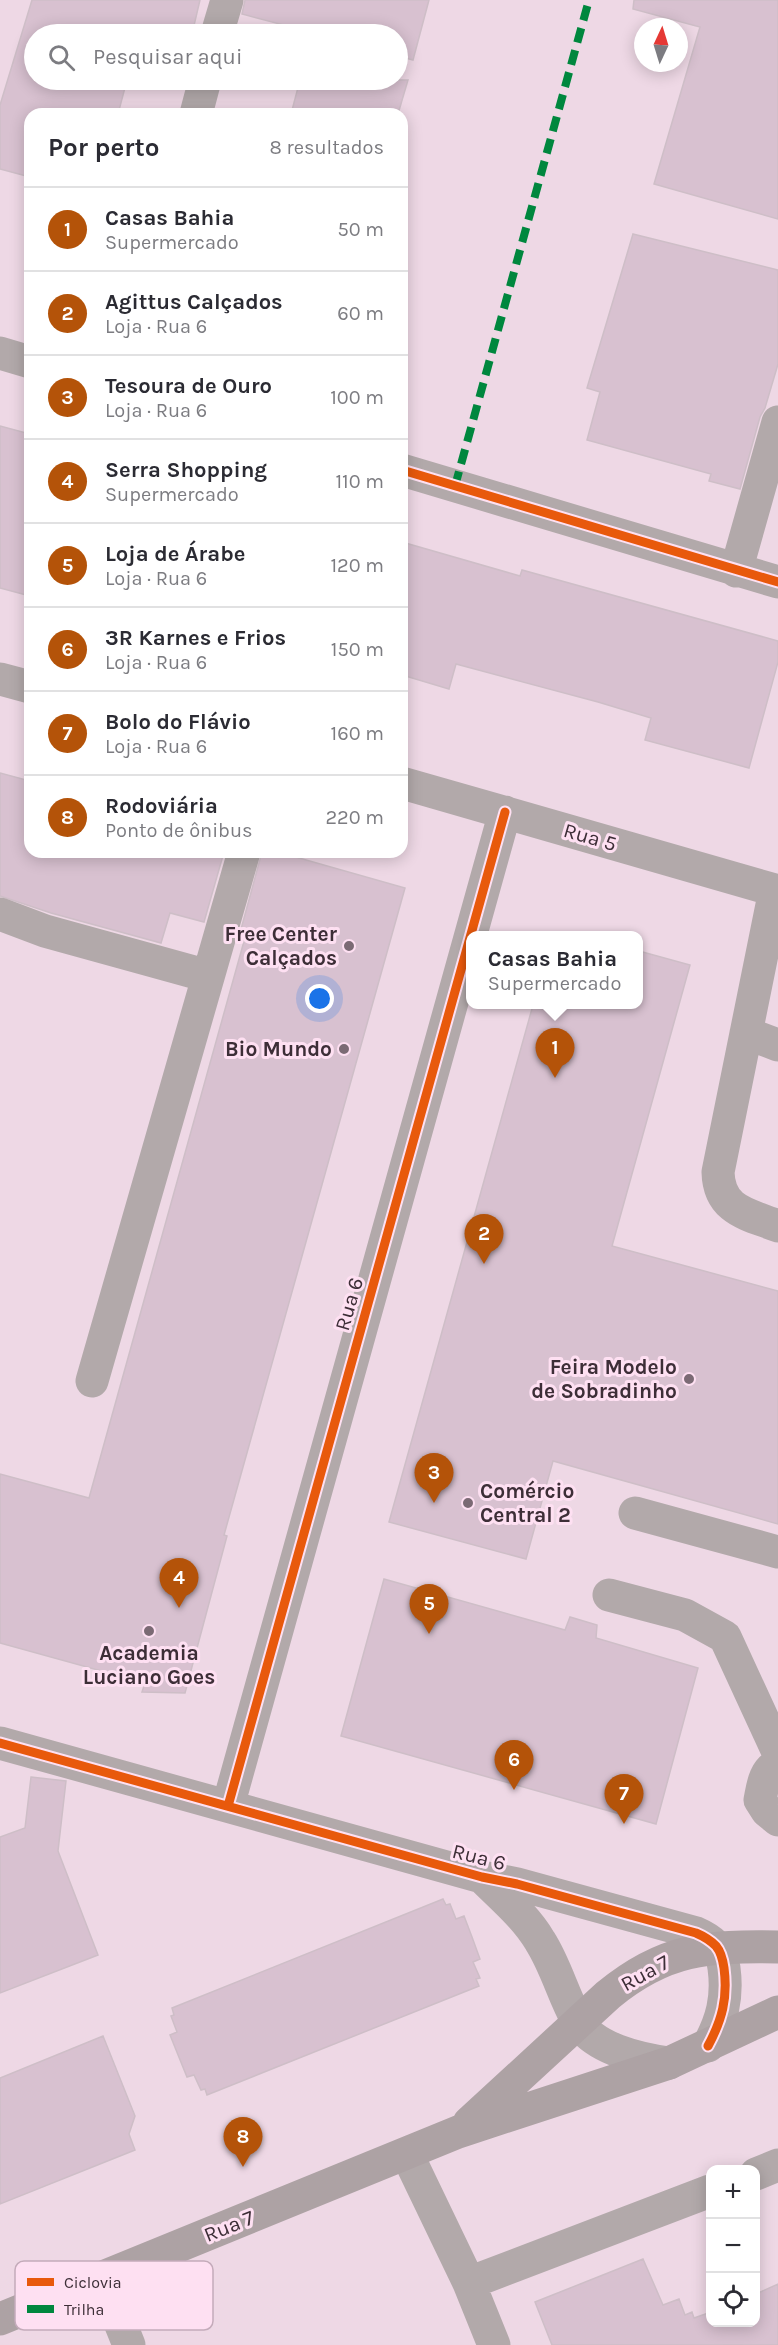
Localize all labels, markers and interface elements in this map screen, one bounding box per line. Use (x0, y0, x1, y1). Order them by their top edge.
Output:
north arrow (634, 18, 688, 72)
search box (24, 24, 408, 90)
icon: search (45, 41, 78, 74)
text: Pesquisar aqui (93, 44, 242, 70)
text: Por perto (48, 132, 159, 163)
text: 8 resultados (269, 136, 384, 159)
text: Casas Bahia (105, 205, 234, 231)
text: 1 (64, 218, 71, 241)
text: 50 m (337, 218, 384, 241)
text: Supermercado (105, 231, 239, 254)
text: Agittus Calçados (105, 289, 283, 315)
text: 2 (61, 302, 74, 325)
text: 60 m (337, 302, 384, 325)
text: Loja · Rua 6 (105, 315, 207, 338)
text: Tesoura de Ouro (105, 373, 272, 399)
text: 3 (61, 386, 74, 409)
text: 100 m (330, 386, 384, 409)
text: Loja · Rua 6 (105, 399, 207, 422)
text: Serra Shopping (105, 457, 267, 483)
text: 4 (62, 470, 73, 493)
text: 110 m (335, 470, 384, 493)
text: Supermercado (105, 483, 239, 506)
text: Loja de Árabe (105, 541, 245, 567)
text: 5 (62, 554, 73, 577)
text: 120 m (330, 554, 384, 577)
text: Loja · Rua 6 (105, 567, 207, 590)
text: 3R Karnes e Frios (105, 625, 286, 651)
text: 6 (61, 638, 74, 661)
text: 150 m (331, 638, 384, 661)
text: Loja · Rua 6 (105, 651, 207, 674)
text: Bolo do Flávio (105, 709, 251, 735)
text: 7 (63, 722, 72, 745)
text: 160 m (331, 722, 384, 745)
text: Loja · Rua 6 (105, 735, 207, 758)
text: Rodoviária (105, 793, 218, 819)
text: 8 (61, 806, 74, 829)
text: 220 m (325, 806, 384, 829)
street label: Rua 5 (561, 818, 619, 856)
text: Ponto de ônibus (105, 819, 253, 842)
place label: Free Center Calçados (225, 922, 338, 970)
popup (466, 931, 643, 1009)
marker: Free Center Calçados (342, 939, 356, 953)
text: Casas Bahia (488, 946, 617, 972)
text: Supermercado (488, 972, 621, 995)
your location (305, 984, 334, 1013)
pin: 1 (536, 1028, 574, 1078)
place label: Bio Mundo (225, 1037, 332, 1061)
marker: Bio Mundo (337, 1042, 351, 1056)
pin: 2 (464, 1214, 504, 1264)
street label: Rua 6 (330, 1275, 368, 1333)
place label: Feira Modelo de Sobradinho (531, 1355, 677, 1403)
marker: Feira Modelo de Sobradinho (682, 1372, 696, 1386)
pin: 3 (414, 1454, 454, 1503)
place label: Comércio Central 2 (480, 1479, 574, 1527)
marker: Comércio Central 2 (461, 1496, 475, 1510)
pin: 4 (160, 1558, 198, 1608)
pin: 5 (410, 1584, 448, 1634)
marker: Academia Luciano Goes (142, 1624, 156, 1638)
place label: Academia Luciano Goes (83, 1641, 215, 1689)
pin: 6 (494, 1740, 534, 1790)
pin: 7 (604, 1774, 644, 1824)
street label: Rua 6 (450, 1839, 508, 1875)
street label: Rua 7 (616, 1950, 674, 1996)
pin: 8 (224, 2118, 262, 2167)
map controls (706, 2165, 760, 2327)
button: + (706, 2165, 760, 2219)
street label: Rua 7 (200, 2205, 258, 2247)
button: − (706, 2219, 760, 2273)
legend (15, 2261, 213, 2330)
text: Ciclovia (64, 2273, 122, 2292)
button: locate (706, 2273, 760, 2327)
text: Trilha (64, 2300, 104, 2319)

